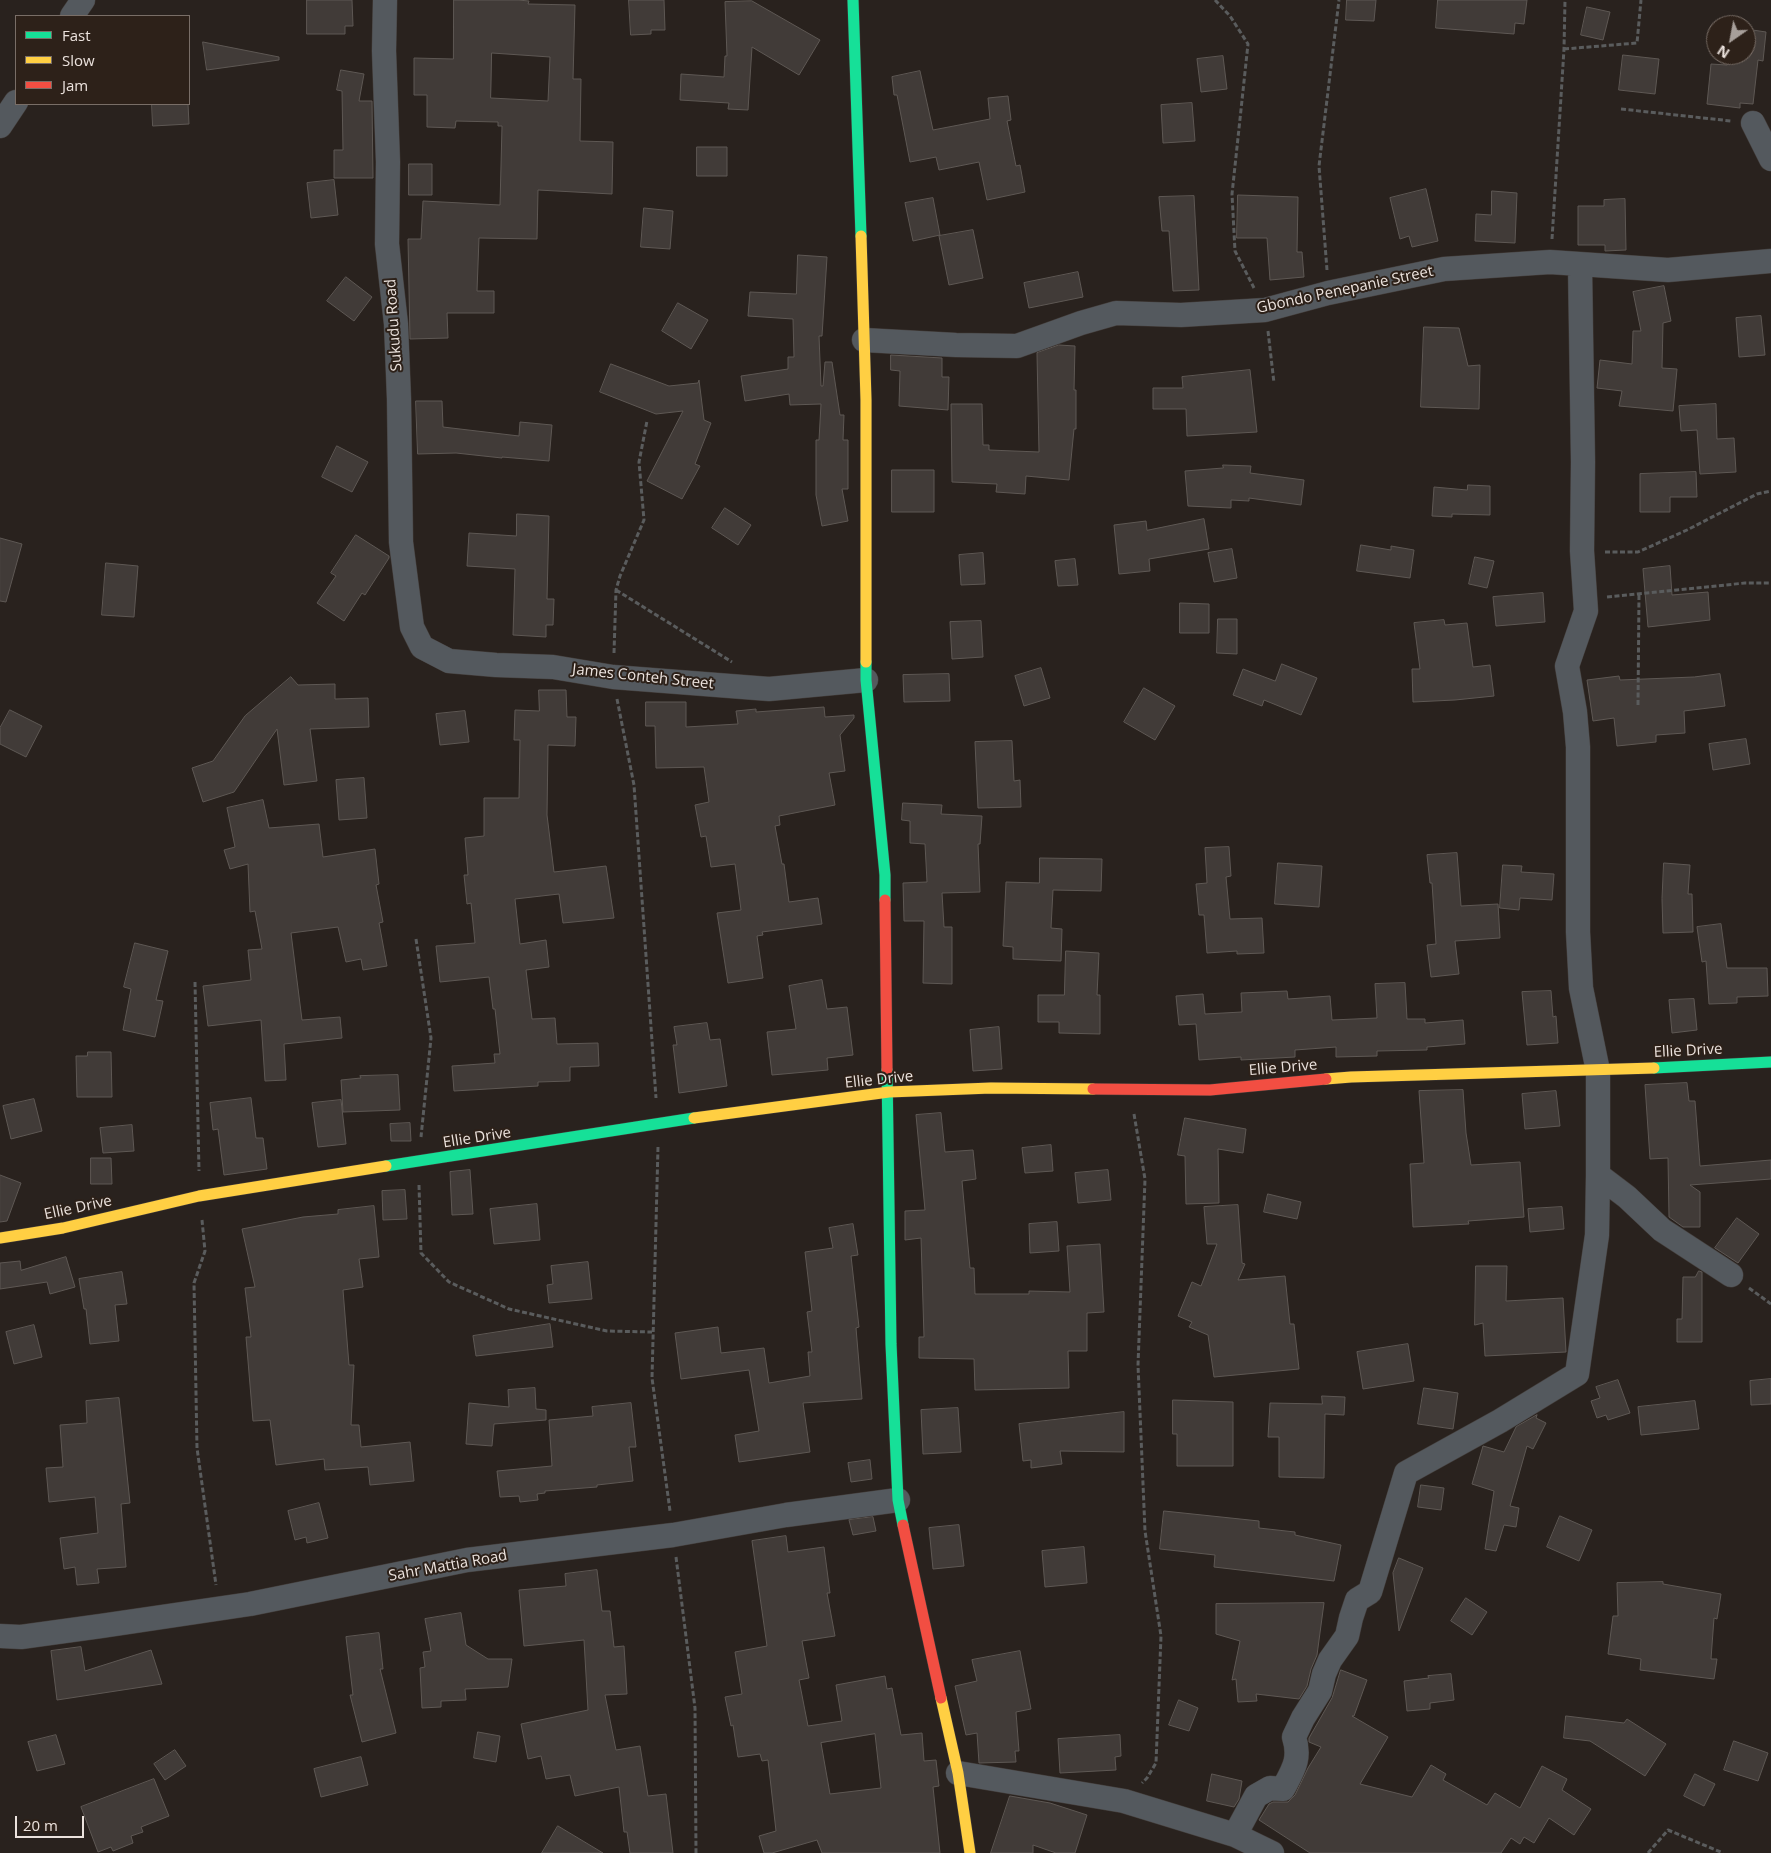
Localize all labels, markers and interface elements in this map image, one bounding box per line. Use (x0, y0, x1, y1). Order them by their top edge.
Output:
legend (15, 15, 190, 105)
north arrow (1706, 15, 1756, 65)
text: Fast (62, 25, 91, 45)
text: N (1713, 41, 1733, 63)
text: Slow (62, 50, 95, 70)
text: Jam (62, 75, 88, 95)
street label: Gbondo Penepanie Street (1255, 262, 1435, 318)
street label: Sukudu Road (382, 278, 406, 372)
street label: James Conteh Street (571, 661, 715, 693)
street label: Ellie Drive (1653, 1040, 1723, 1062)
street label: Ellie Drive (1248, 1056, 1318, 1080)
street label: Ellie Drive (844, 1067, 914, 1093)
street label: Ellie Drive (442, 1124, 512, 1152)
street label: Ellie Drive (43, 1192, 113, 1224)
street label: Sahr Mattia Road (387, 1547, 509, 1585)
scale bar (18, 1806, 86, 1838)
text: 20 m (23, 1815, 58, 1835)

